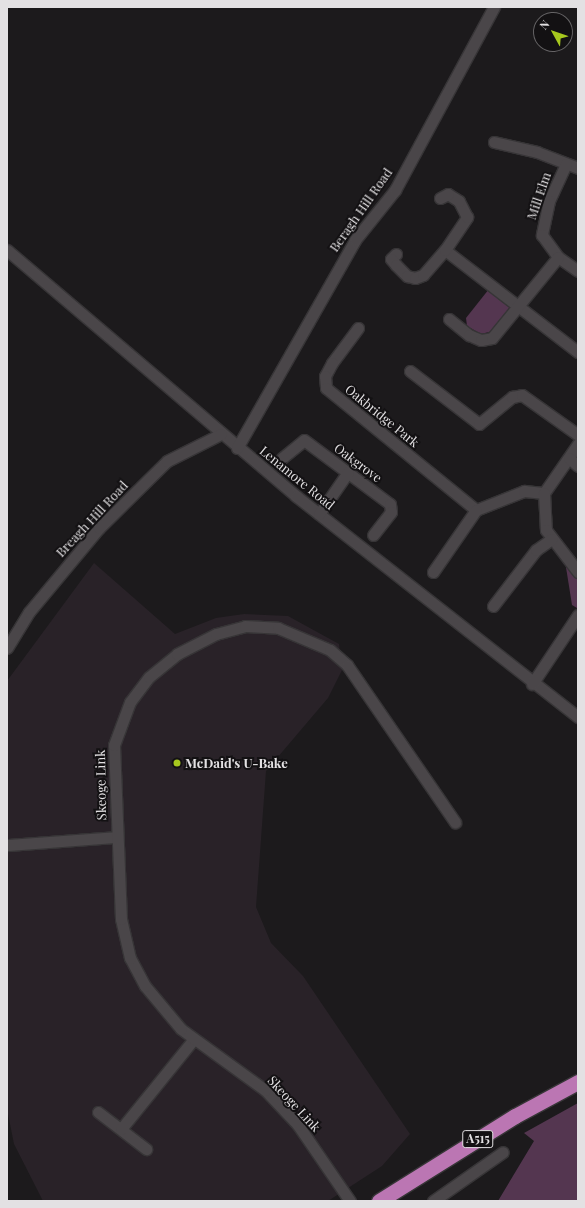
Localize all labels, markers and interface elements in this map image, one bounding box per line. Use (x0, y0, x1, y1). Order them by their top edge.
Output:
north arrow (533, 12, 573, 52)
text: N (536, 17, 552, 32)
street label: Beragh Hill Road (326, 165, 396, 255)
street label: Mill Elm (524, 170, 554, 222)
street label: Oakbridge Park (342, 381, 422, 451)
street label: Oakgrove (331, 440, 385, 486)
street label: Lenamore Road (256, 443, 338, 513)
street label: Breagh Hill Road (53, 478, 131, 560)
street label: Skeoge Link (93, 750, 109, 820)
place label: McDaid's U-Bake (185, 755, 288, 771)
marker: McDaid's U-Bake (172, 758, 182, 768)
street label: Skeoge Link (264, 1073, 324, 1135)
road number: A515 (462, 1129, 494, 1149)

